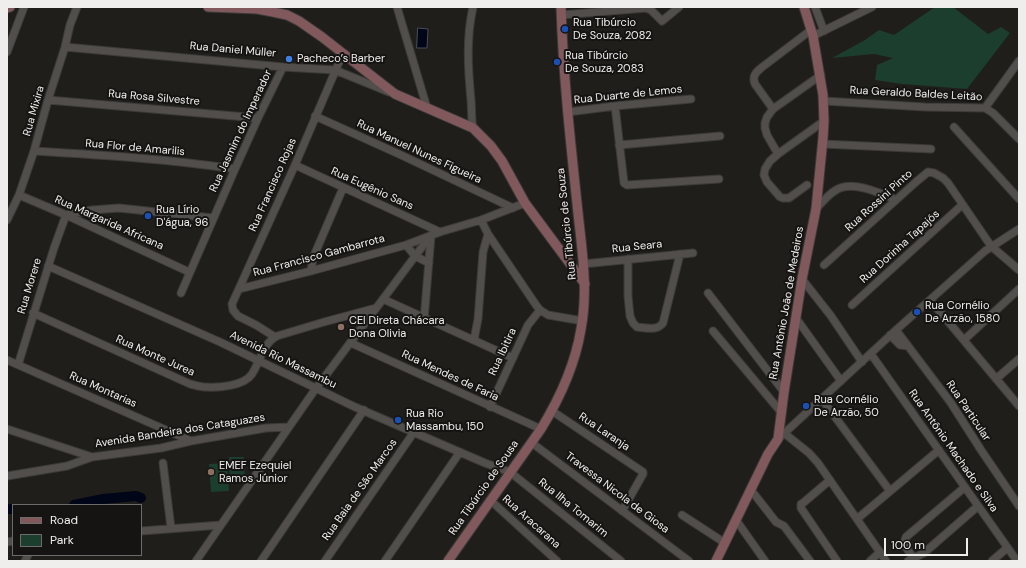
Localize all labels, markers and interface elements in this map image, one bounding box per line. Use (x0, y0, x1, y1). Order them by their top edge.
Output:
place label: Rua Tibúrcio De Souza, 2082 (573, 16, 651, 42)
marker: Rua Tibúrcio De Souza, 2082 (560, 24, 570, 34)
street label: Rua Daniel Müller (189, 40, 277, 60)
place label: Rua Tibúrcio De Souza, 2083 (565, 49, 644, 75)
place label: Pacheco’s Barber (297, 52, 385, 66)
marker: Pacheco’s Barber (284, 54, 294, 64)
marker: Rua Tibúrcio De Souza, 2083 (552, 57, 562, 67)
street label: Rua Jasmim do Imperador (207, 68, 275, 194)
street label: Rua Duarte de Lemos (573, 83, 683, 107)
street label: Rua Mixira (21, 84, 47, 138)
street label: Rua Geraldo Baldes Leitão (849, 84, 983, 104)
street label: Rua Rosa Silvestre (108, 87, 200, 109)
street label: Rua Manuel Nunes Figueira (355, 117, 483, 187)
street label: Rua Francisco Rojas (246, 136, 300, 234)
street label: Rua Flor de Amarilis (85, 137, 185, 159)
street label: Rua Eugênio Sans (329, 165, 415, 213)
street label: Rua Tibúrcio de Souza (555, 167, 579, 281)
street label: Rua Rossini Pinto (843, 167, 915, 235)
street label: Rua Margarida Africana (53, 193, 165, 253)
place label: Rua Lírio D'água, 96 (156, 203, 208, 229)
street label: Rua Dorinha Tapajós (857, 208, 943, 286)
marker: Rua Lírio D'água, 96 (143, 211, 153, 221)
street label: Rua Antônio João de Medeiros (767, 225, 807, 381)
street label: Rua Francisco Gambarrota (252, 232, 386, 280)
street label: Rua Seara (611, 238, 663, 256)
street label: Rua Morere (15, 256, 45, 316)
place label: Rua Cornélio De Arzão, 1580 (925, 299, 1000, 325)
marker: Rua Cornélio De Arzão, 1580 (912, 307, 922, 317)
place label: CEI Direta Chácara Dona Olivia (349, 314, 444, 340)
marker: CEI Direta Chácara Dona Olivia (336, 322, 346, 332)
street label: Rua Ibitira (486, 326, 520, 378)
street label: Avenida Rio Massambu (227, 328, 339, 392)
street label: Rua Monte Jurea (113, 333, 197, 379)
street label: Rua Mendes de Faria (399, 348, 501, 404)
street label: Rua Montarias (67, 369, 139, 411)
street label: Rua Particular (943, 378, 993, 444)
street label: Rua Antônio Machado e Silva (905, 387, 1001, 515)
place label: Rua Cornélio De Arzão, 50 (814, 393, 879, 419)
marker: Rua Cornélio De Arzão, 50 (801, 401, 811, 411)
place label: Rua Rio Massambu, 150 (406, 407, 484, 433)
street label: Rua Laranja (576, 410, 632, 454)
street label: Avenida Bandeira dos Cataguazes (94, 411, 266, 451)
marker: Rua Rio Massambu, 150 (393, 415, 403, 425)
street label: Rua Baia de São Marcos (320, 437, 400, 543)
street label: Rua Tibúrcio de Sousa (446, 438, 522, 538)
street label: Travessa Nicola de Giosa (562, 450, 672, 536)
place label: EMEF Ezequiel Ramos Júnior (219, 459, 292, 485)
marker: EMEF Ezequiel Ramos Júnior (206, 467, 216, 477)
street label: Rua Ilha Tomarim (535, 476, 611, 540)
street label: Rua Aracarana (499, 492, 563, 552)
legend (12, 504, 142, 556)
text: Road (50, 512, 78, 528)
scale bar (886, 530, 970, 556)
text: Park (50, 532, 74, 548)
text: 100 m (891, 537, 925, 553)

